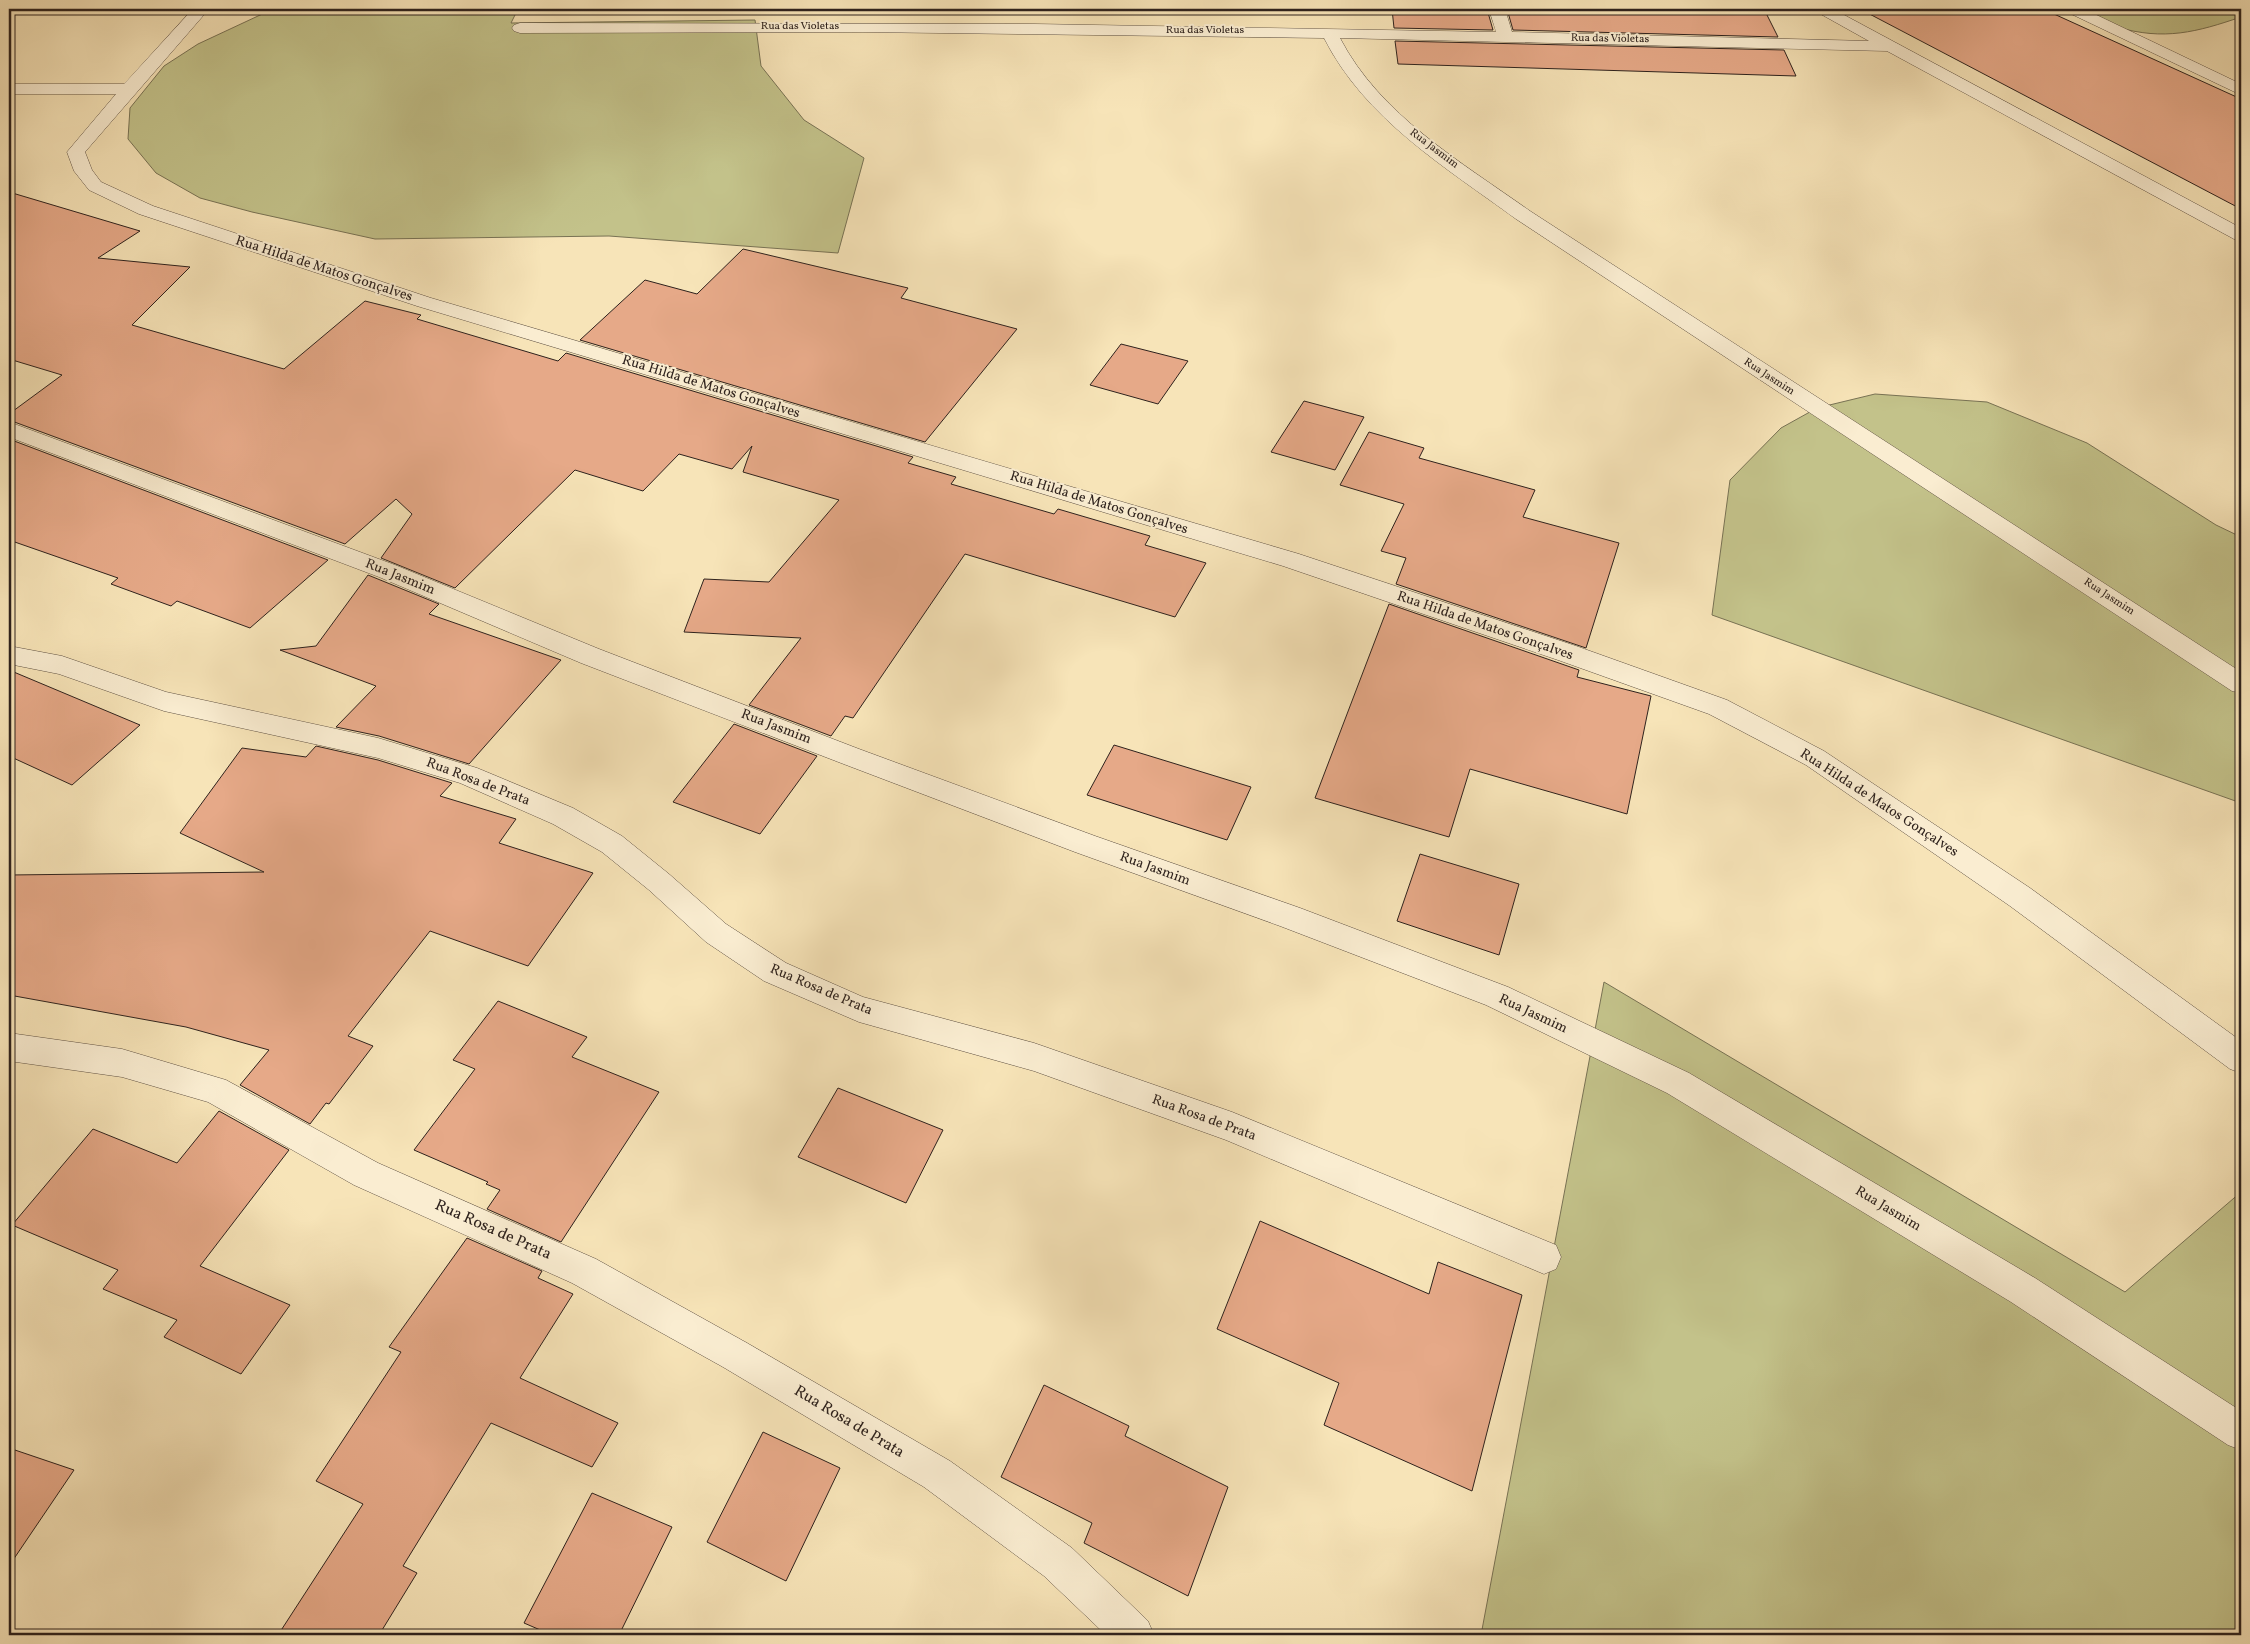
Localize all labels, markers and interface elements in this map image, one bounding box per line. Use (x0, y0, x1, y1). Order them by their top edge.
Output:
street label: Rua das Violetas (761, 19, 839, 34)
street label: Rua das Violetas (1166, 23, 1244, 38)
street label: Rua das Violetas (1571, 31, 1650, 47)
street label: Rua Jasmim (1406, 126, 1462, 173)
street label: Rua Hilda de Matos Gonçalves (233, 231, 415, 307)
street label: Rua Hilda de Matos Gonçalves (620, 351, 802, 423)
street label: Rua Jasmim (1741, 355, 1798, 399)
street label: Rua Hilda de Matos Gonçalves (1008, 467, 1190, 539)
street label: Rua Jasmim (362, 554, 438, 600)
street label: Rua Jasmim (2081, 575, 2138, 619)
street label: Rua Hilda de Matos Gonçalves (1394, 587, 1576, 665)
street label: Rua Jasmim (738, 705, 814, 749)
street label: Rua Hilda de Matos Gonçalves (1796, 745, 1962, 861)
street label: Rua Rosa de Prata (423, 753, 533, 811)
street label: Rua Jasmim (1117, 847, 1193, 891)
street label: Rua Rosa de Prata (767, 960, 875, 1020)
street label: Rua Jasmim (1496, 990, 1570, 1038)
street label: Rua Rosa de Prata (1149, 1090, 1259, 1146)
street label: Rua Jasmim (1851, 1182, 1925, 1236)
street label: Rua Rosa de Prata (431, 1194, 555, 1266)
street label: Rua Rosa de Prata (790, 1380, 908, 1464)

